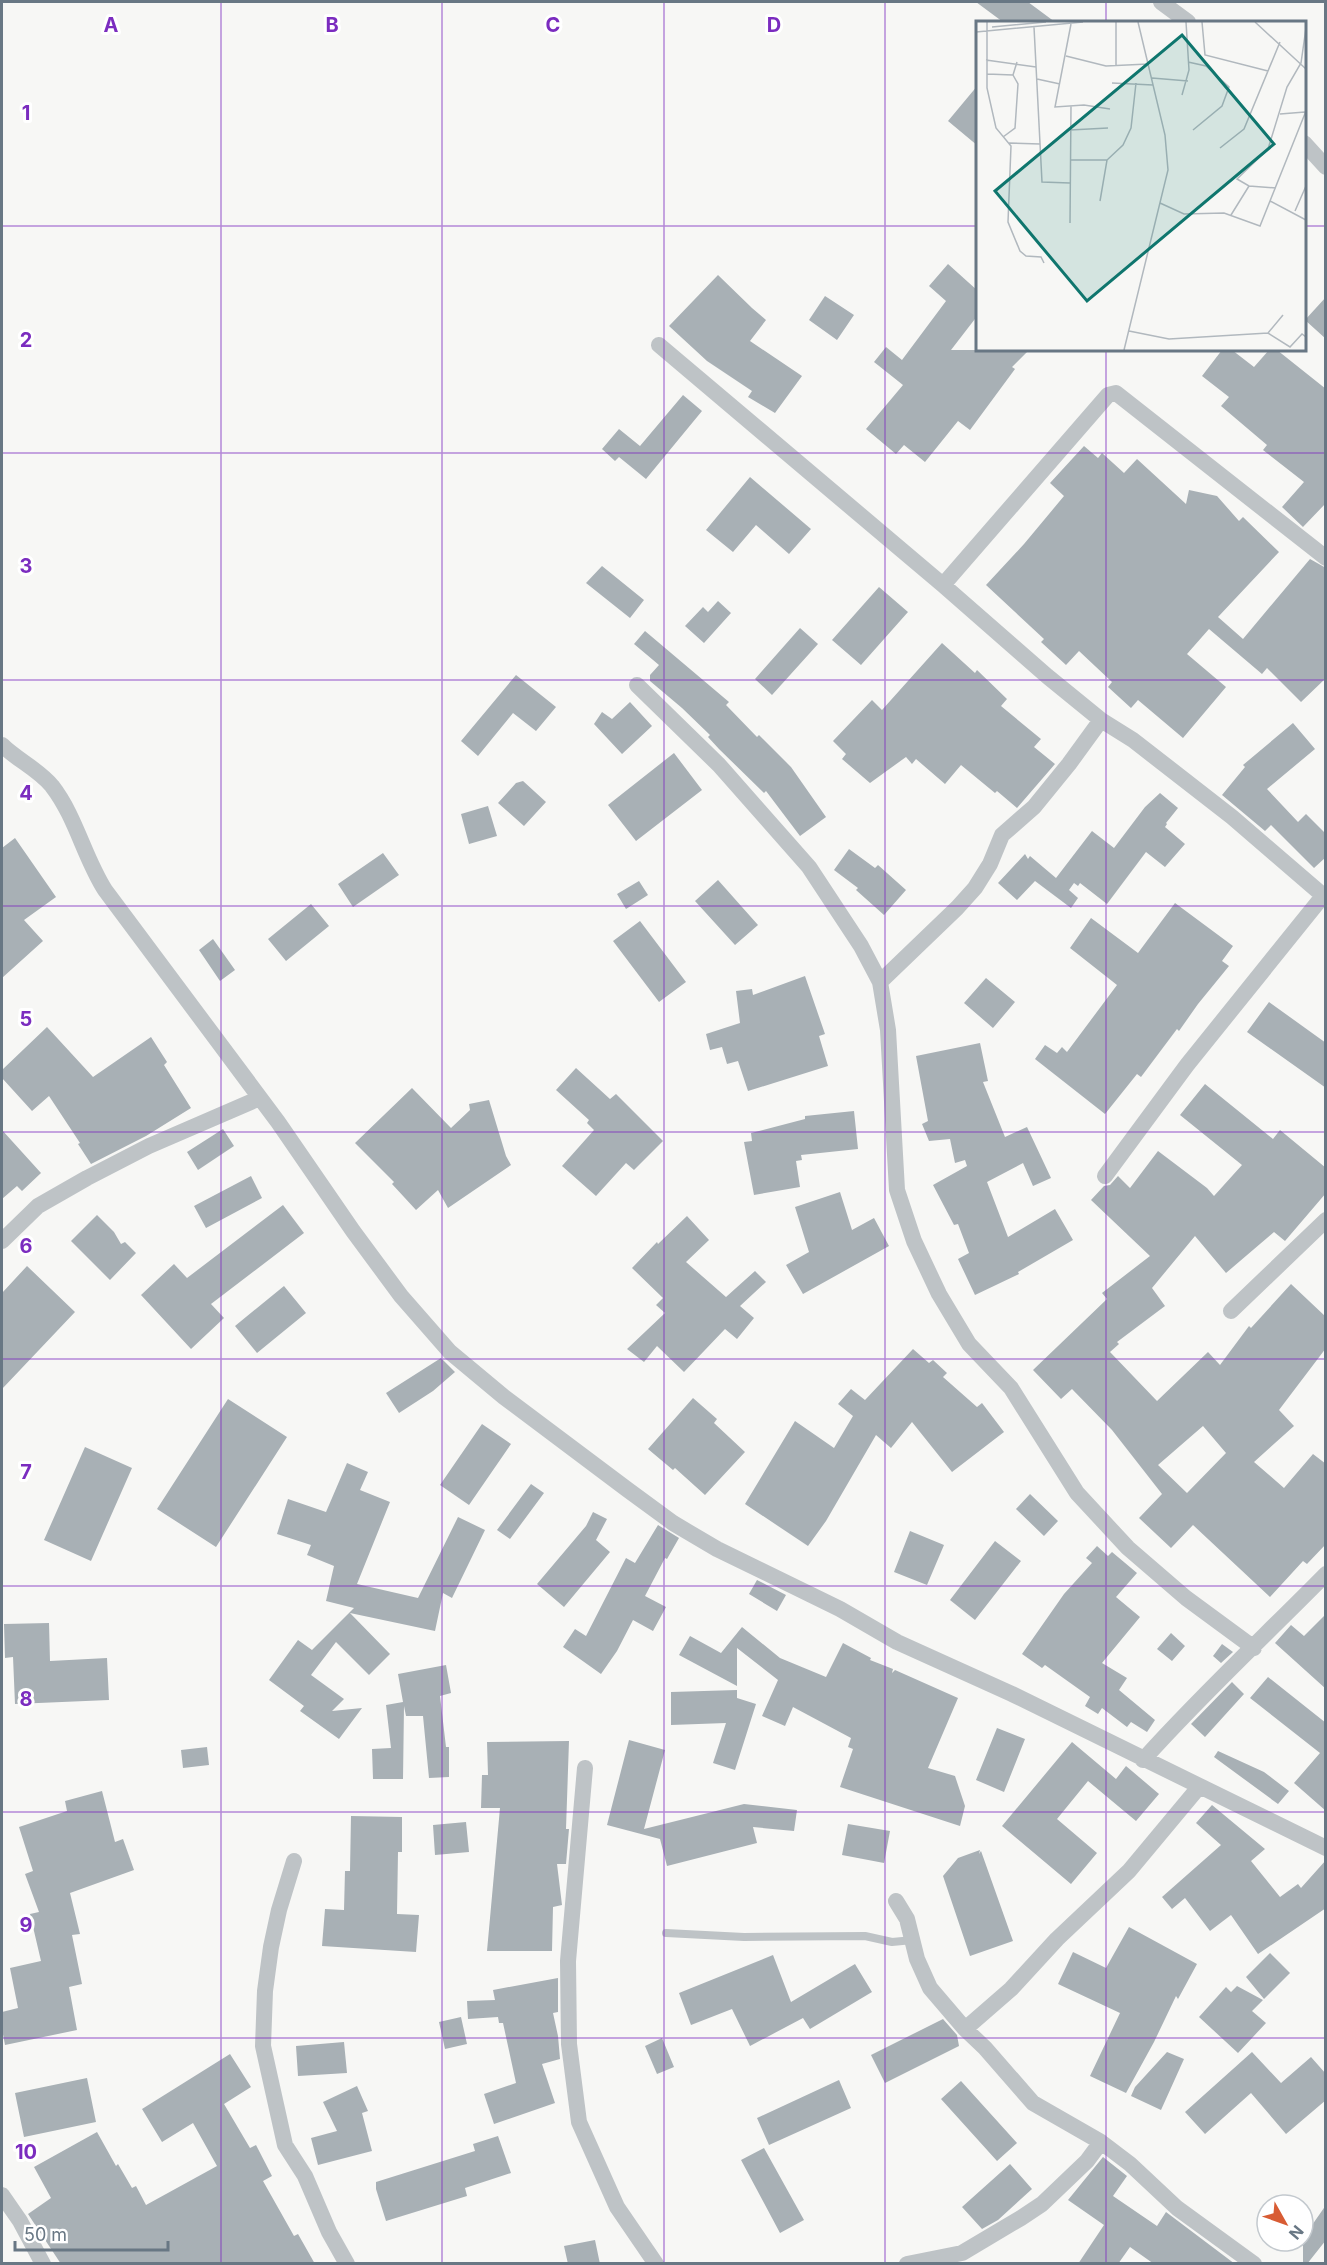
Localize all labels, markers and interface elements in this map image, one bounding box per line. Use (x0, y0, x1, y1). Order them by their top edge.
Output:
text: A (104, 13, 119, 37)
text: B (325, 13, 339, 37)
text: C (546, 13, 560, 37)
text: D (767, 13, 781, 37)
inset map (976, 21, 1306, 351)
text: 1 (22, 101, 30, 125)
text: 2 (20, 328, 32, 352)
text: 3 (20, 554, 32, 578)
text: 4 (19, 781, 33, 805)
text: 5 (20, 1007, 32, 1031)
text: 6 (20, 1234, 33, 1258)
text: 7 (20, 1460, 32, 1484)
text: 8 (19, 1687, 33, 1711)
text: 9 (20, 1913, 33, 1937)
text: 10 (15, 2140, 37, 2164)
north arrow (1255, 2193, 1315, 2253)
scale bar (15, 2214, 168, 2252)
text: N (1285, 2222, 1308, 2244)
text: 50 m (24, 2224, 67, 2245)

